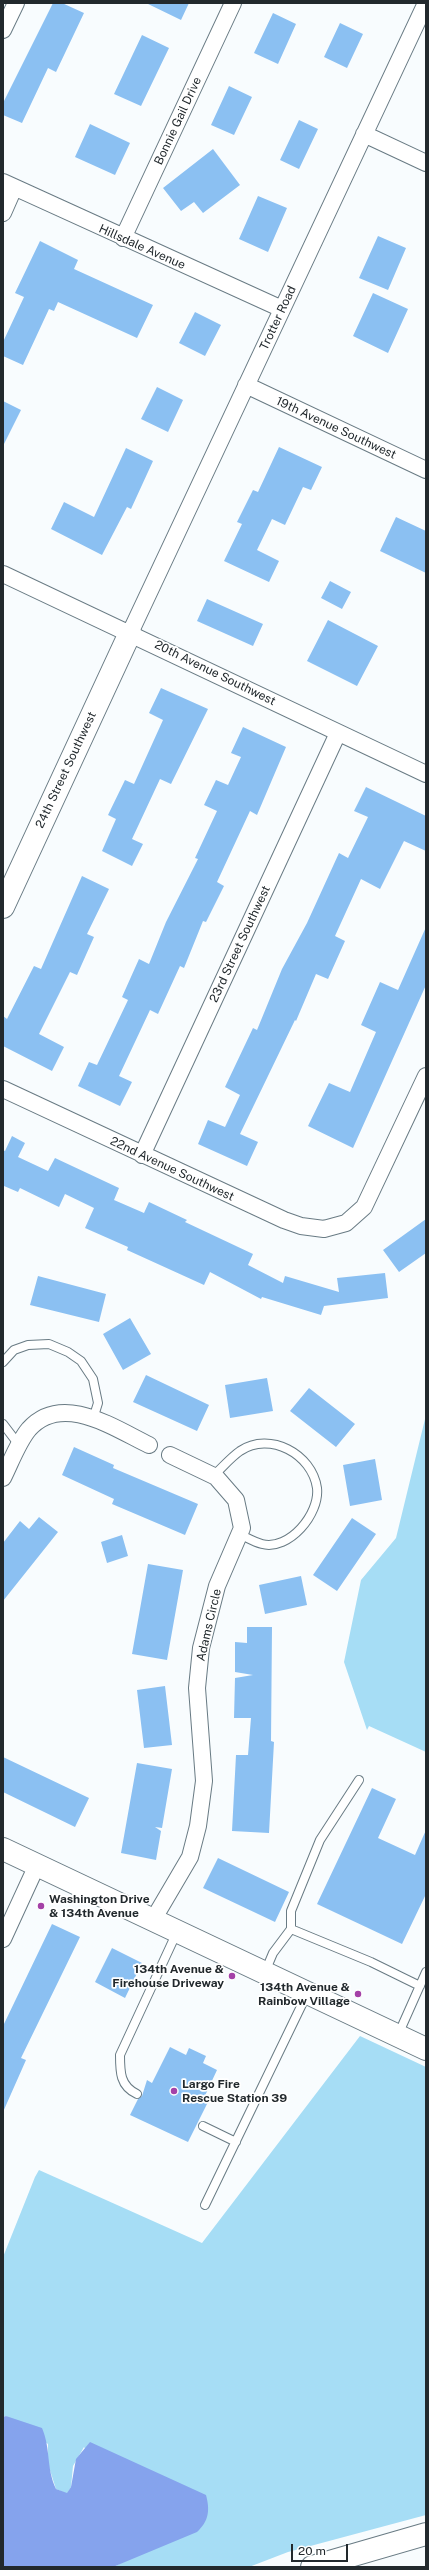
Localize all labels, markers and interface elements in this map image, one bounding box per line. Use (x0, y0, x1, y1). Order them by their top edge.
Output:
street label: Bonnie Gail Drive (151, 75, 205, 167)
street label: Hillsdale Avenue (96, 221, 188, 273)
street label: Trotter Road (257, 284, 299, 352)
street label: 19th Avenue Southwest (274, 394, 398, 462)
street label: 20th Avenue Southwest (152, 637, 278, 709)
street label: 24th Street Southwest (33, 709, 99, 831)
street label: 23rd Street Southwest (207, 883, 273, 1005)
street label: 22nd Avenue Southwest (108, 1134, 236, 1204)
street label: Adams Circle (194, 1587, 224, 1663)
place label: Washington Drive & 134th Avenue (49, 1892, 150, 1920)
marker: Washington Drive & 134th Avenue (36, 1901, 46, 1911)
place label: 134th Avenue & Firehouse Driveway (112, 1962, 224, 1990)
marker: 134th Avenue & Firehouse Driveway (227, 1971, 237, 1981)
place label: 134th Avenue & Rainbow Village (258, 1980, 350, 2008)
marker: 134th Avenue & Rainbow Village (353, 1989, 363, 1999)
place label: Largo Fire Rescue Station 39 (182, 2077, 287, 2105)
marker: Largo Fire Rescue Station 39 (169, 2086, 179, 2096)
scale bar (293, 2536, 350, 2562)
text: 20 m (298, 2544, 326, 2558)

